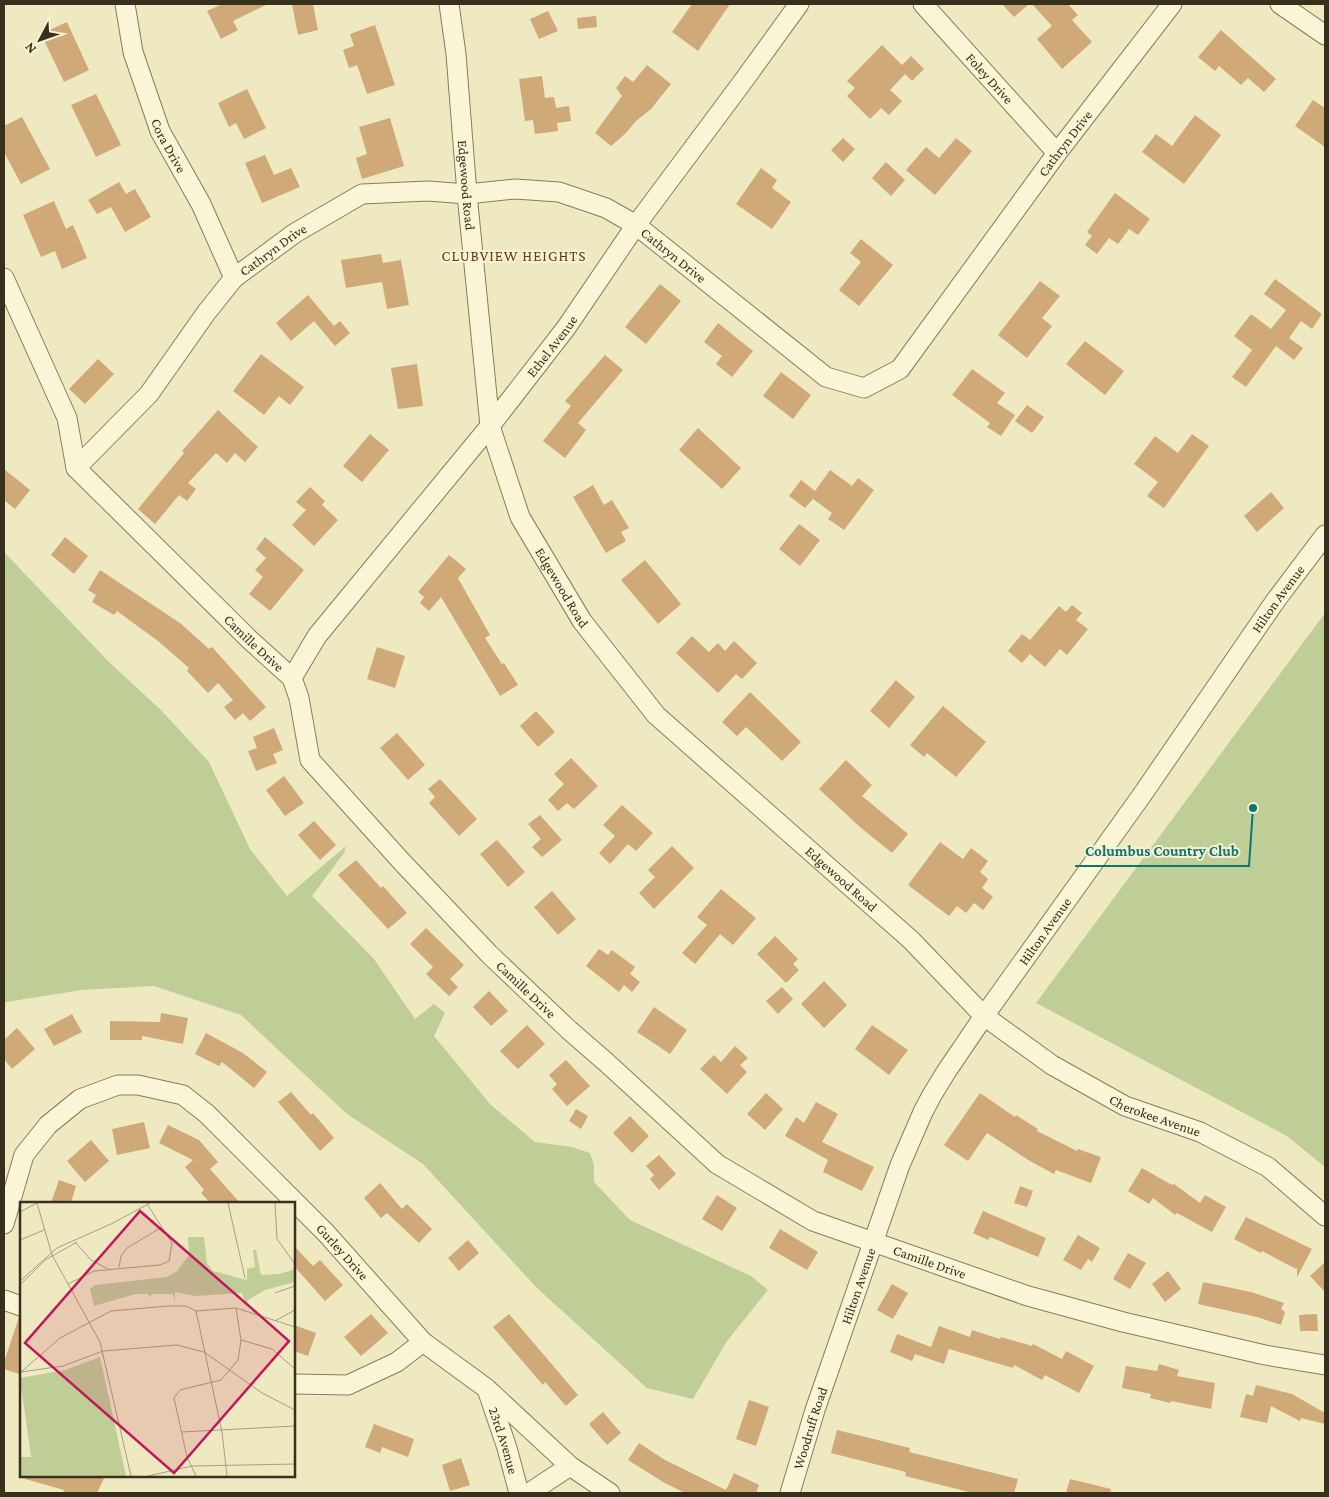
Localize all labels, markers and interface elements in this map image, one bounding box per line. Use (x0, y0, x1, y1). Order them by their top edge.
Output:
north arrow (15, 15, 65, 65)
text: N (21, 39, 39, 57)
street label: Foley Drive (963, 50, 1017, 107)
street label: Cathryn Drive (1035, 107, 1095, 179)
street label: Cora Drive (148, 116, 190, 176)
street label: Edgewood Road (455, 139, 479, 231)
street label: Cathryn Drive (236, 220, 309, 279)
street label: Cathryn Drive (638, 224, 709, 286)
district label: CLUBVIEW HEIGHTS (442, 248, 586, 264)
street label: Ethel Avenue (523, 312, 580, 380)
street label: Edgewood Road (532, 545, 593, 631)
street label: Hilton Avenue (1248, 562, 1308, 636)
street label: Camille Drive (221, 611, 287, 675)
callout: Columbus Country Club (1075, 836, 1249, 866)
street label: Edgewood Road (802, 843, 881, 915)
text: Columbus Country Club (1085, 843, 1239, 859)
street label: Hilton Avenue (1015, 894, 1074, 968)
street label: Camille Drive (493, 957, 559, 1021)
street label: Cherokee Avenue (1106, 1091, 1203, 1140)
inset map (20, 1202, 295, 1477)
street label: Gurley Drive (313, 1220, 372, 1283)
street label: Camille Drive (891, 1242, 968, 1282)
street label: Hilton Avenue (837, 1246, 879, 1326)
street label: Woodruff Road (790, 1384, 831, 1471)
street label: 23rd Avenue (486, 1405, 522, 1476)

